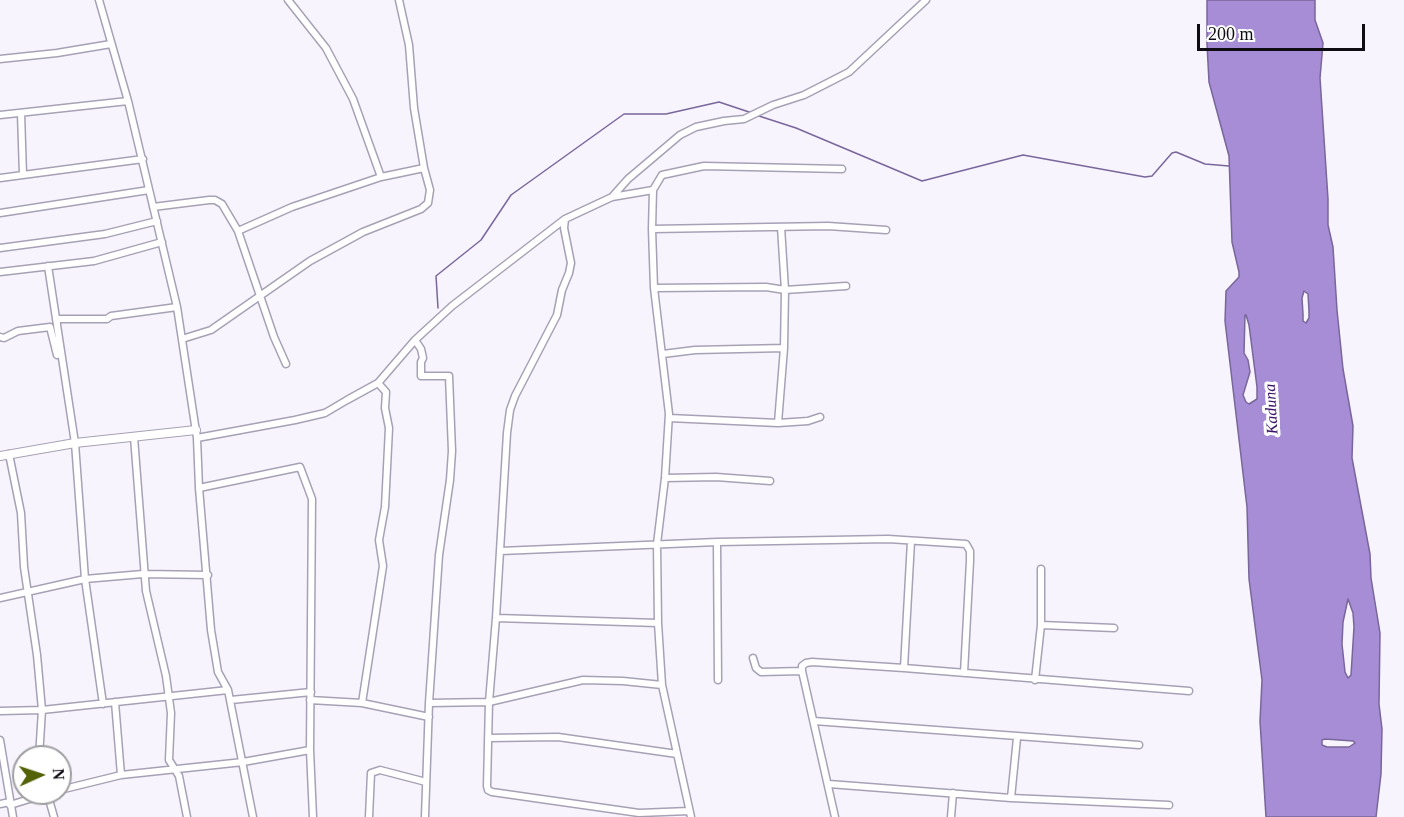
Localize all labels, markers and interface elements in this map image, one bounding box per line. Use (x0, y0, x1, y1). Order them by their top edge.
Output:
scale bar (1200, 12, 1368, 50)
text: 200 m (1208, 24, 1254, 44)
water label: Kaduna (1261, 383, 1283, 435)
north arrow (12, 745, 72, 805)
text: N (50, 768, 67, 780)

